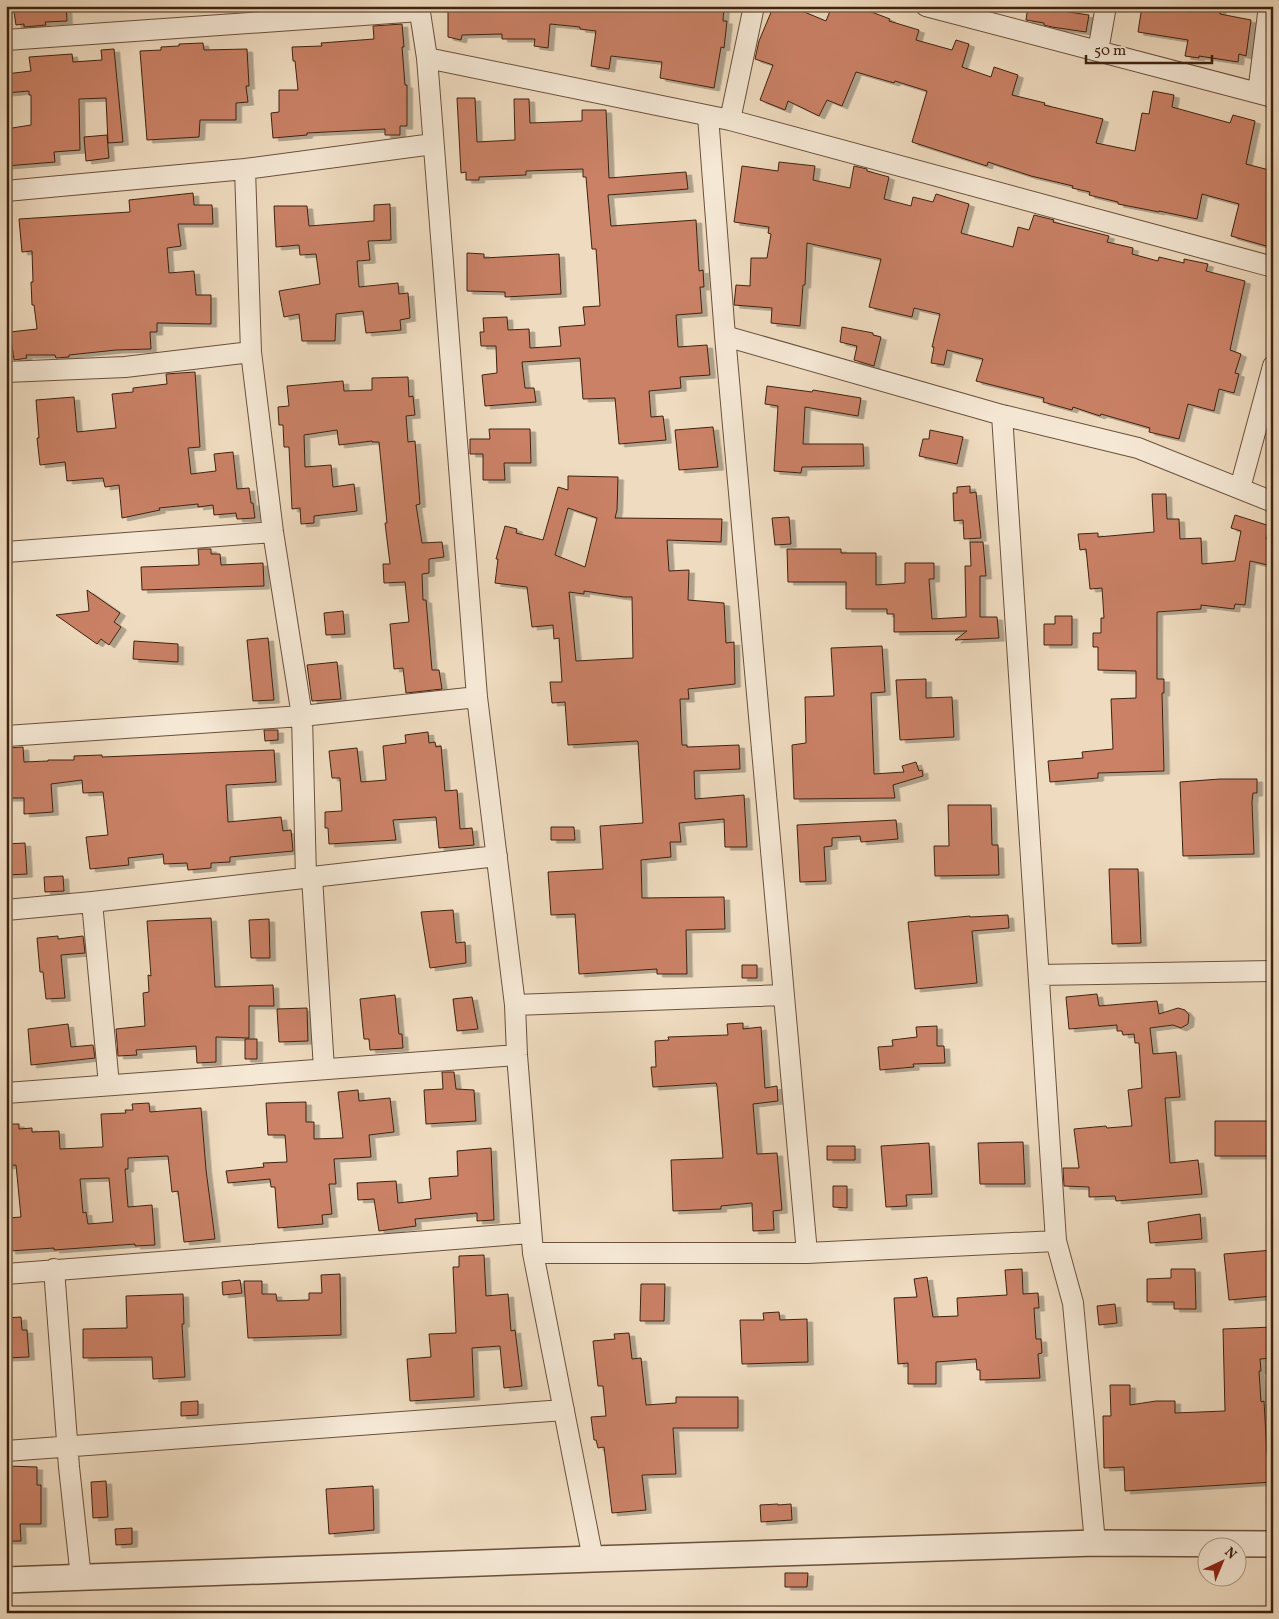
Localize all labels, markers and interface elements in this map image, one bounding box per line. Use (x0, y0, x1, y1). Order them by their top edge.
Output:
scale bar (1086, 32, 1213, 64)
text: 50 m (1094, 41, 1126, 62)
north arrow (1196, 1536, 1246, 1586)
text: N (1220, 1543, 1240, 1564)

